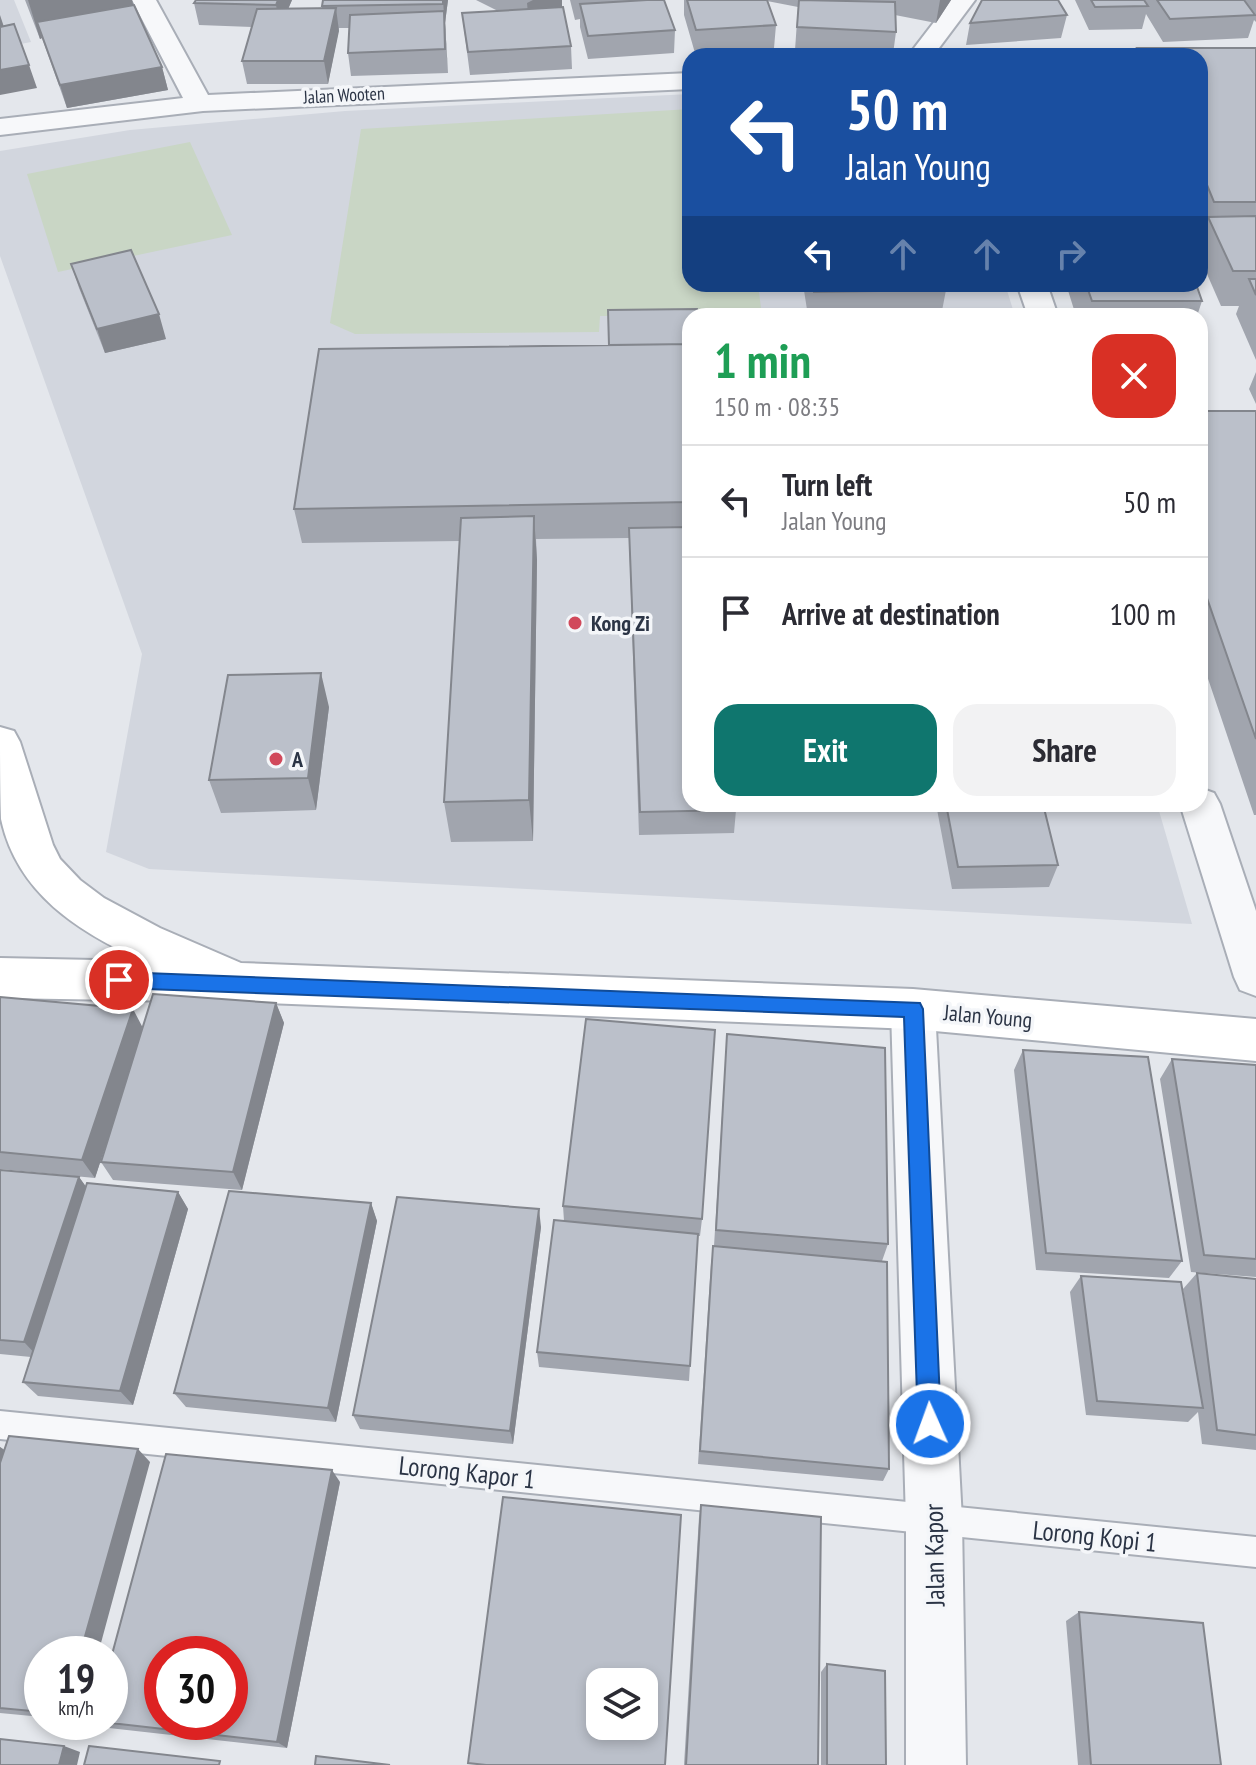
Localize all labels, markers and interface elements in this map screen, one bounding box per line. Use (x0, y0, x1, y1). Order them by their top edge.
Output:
text: 50 m (846, 73, 948, 145)
icon: left (714, 80, 818, 184)
street label: Jalan Wooten (302, 81, 385, 109)
text: Jalan Young (846, 143, 991, 190)
icon: left (797, 232, 841, 276)
icon: ahead (881, 232, 925, 276)
icon: ahead (965, 232, 1009, 276)
icon: right (1049, 232, 1093, 276)
text: 1 min (714, 329, 811, 391)
button: close (1092, 334, 1176, 418)
text: 150 m · 08:35 (714, 390, 840, 423)
text: Turn left (782, 465, 872, 504)
icon: left (714, 479, 758, 523)
text: 50 m (1123, 482, 1176, 521)
text: Jalan Young (782, 504, 887, 537)
icon: arrive (714, 591, 758, 635)
text: Arrive at destination (782, 594, 1000, 633)
text: 100 m (1110, 594, 1176, 633)
place label: Kong Zi (591, 609, 650, 637)
marker: Kong Zi (566, 614, 584, 632)
button: Exit (714, 704, 937, 796)
button: Share (953, 704, 1176, 796)
place label: A (291, 745, 304, 773)
marker: A (267, 750, 285, 768)
pin (85, 946, 153, 1014)
icon: arrive (97, 958, 141, 1002)
street label: Jalan Young (942, 998, 1033, 1034)
position arrow (888, 1382, 972, 1466)
street label: Lorong Kapor 1 (397, 1448, 537, 1496)
street label: Jalan Kapor (917, 1504, 951, 1607)
street label: Lorong Kopi 1 (1031, 1513, 1159, 1559)
speed limit sign: 30 (144, 1636, 248, 1740)
text: 19 (57, 1652, 95, 1704)
map controls (586, 1668, 658, 1740)
button: layers (586, 1668, 658, 1740)
text: km/h (58, 1695, 94, 1721)

